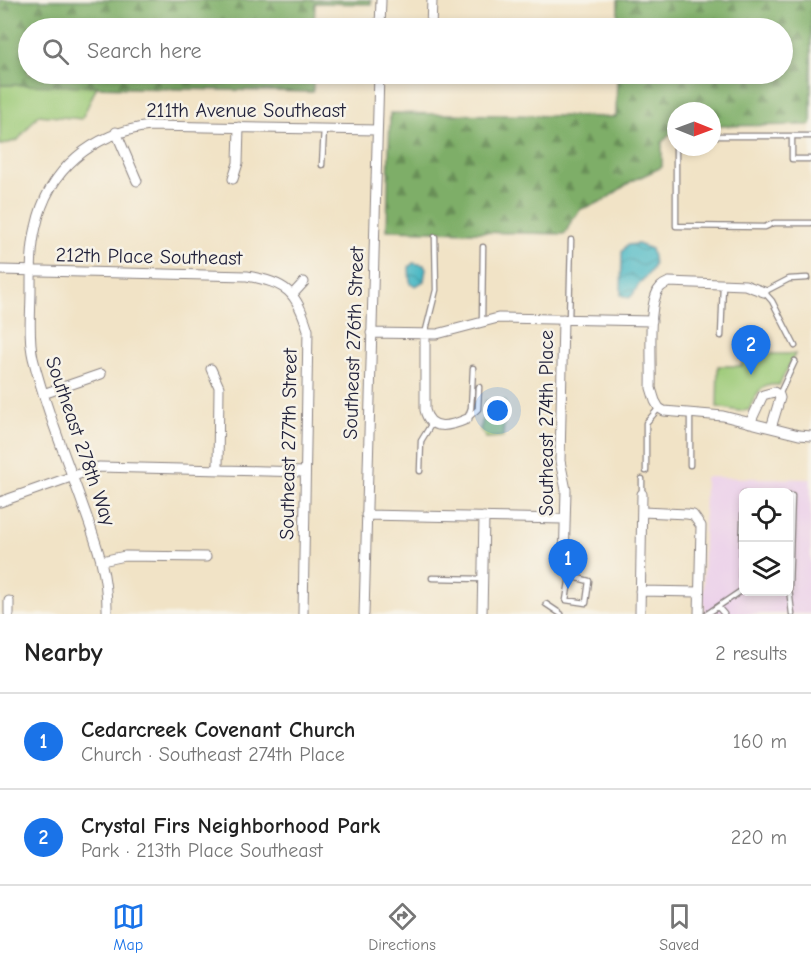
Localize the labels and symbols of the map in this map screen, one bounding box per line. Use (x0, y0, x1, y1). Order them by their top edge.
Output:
street label: 211th Avenue Southeast (146, 99, 347, 122)
north arrow (667, 102, 721, 156)
street label: 212th Place Southeast (55, 243, 244, 270)
street label: Southeast 276th Street (339, 245, 368, 440)
pin: 2 (732, 326, 771, 375)
street label: Southeast 274th Place (535, 330, 558, 516)
street label: Southeast 277th Street (275, 347, 302, 540)
street label: Southeast 278th Way (41, 353, 120, 529)
your location (483, 396, 512, 425)
pin: 1 (548, 540, 588, 589)

